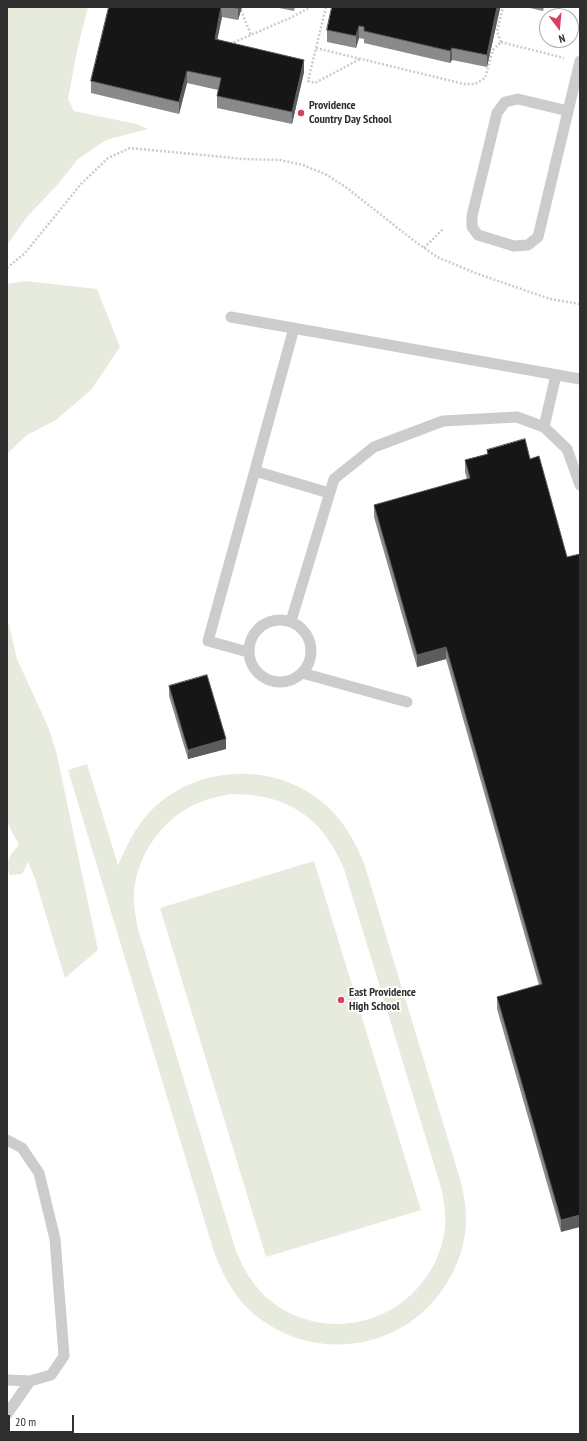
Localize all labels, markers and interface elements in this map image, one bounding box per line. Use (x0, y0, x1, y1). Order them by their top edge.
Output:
north arrow (539, 8, 579, 48)
text: N (557, 31, 567, 46)
place label: Providence Country Day School (309, 99, 392, 127)
marker: Providence Country Day School (296, 108, 306, 118)
place label: East Providence High School (349, 986, 416, 1014)
marker: East Providence High School (336, 995, 346, 1005)
scale bar (10, 1407, 76, 1433)
text: 20 m (15, 1414, 36, 1429)

